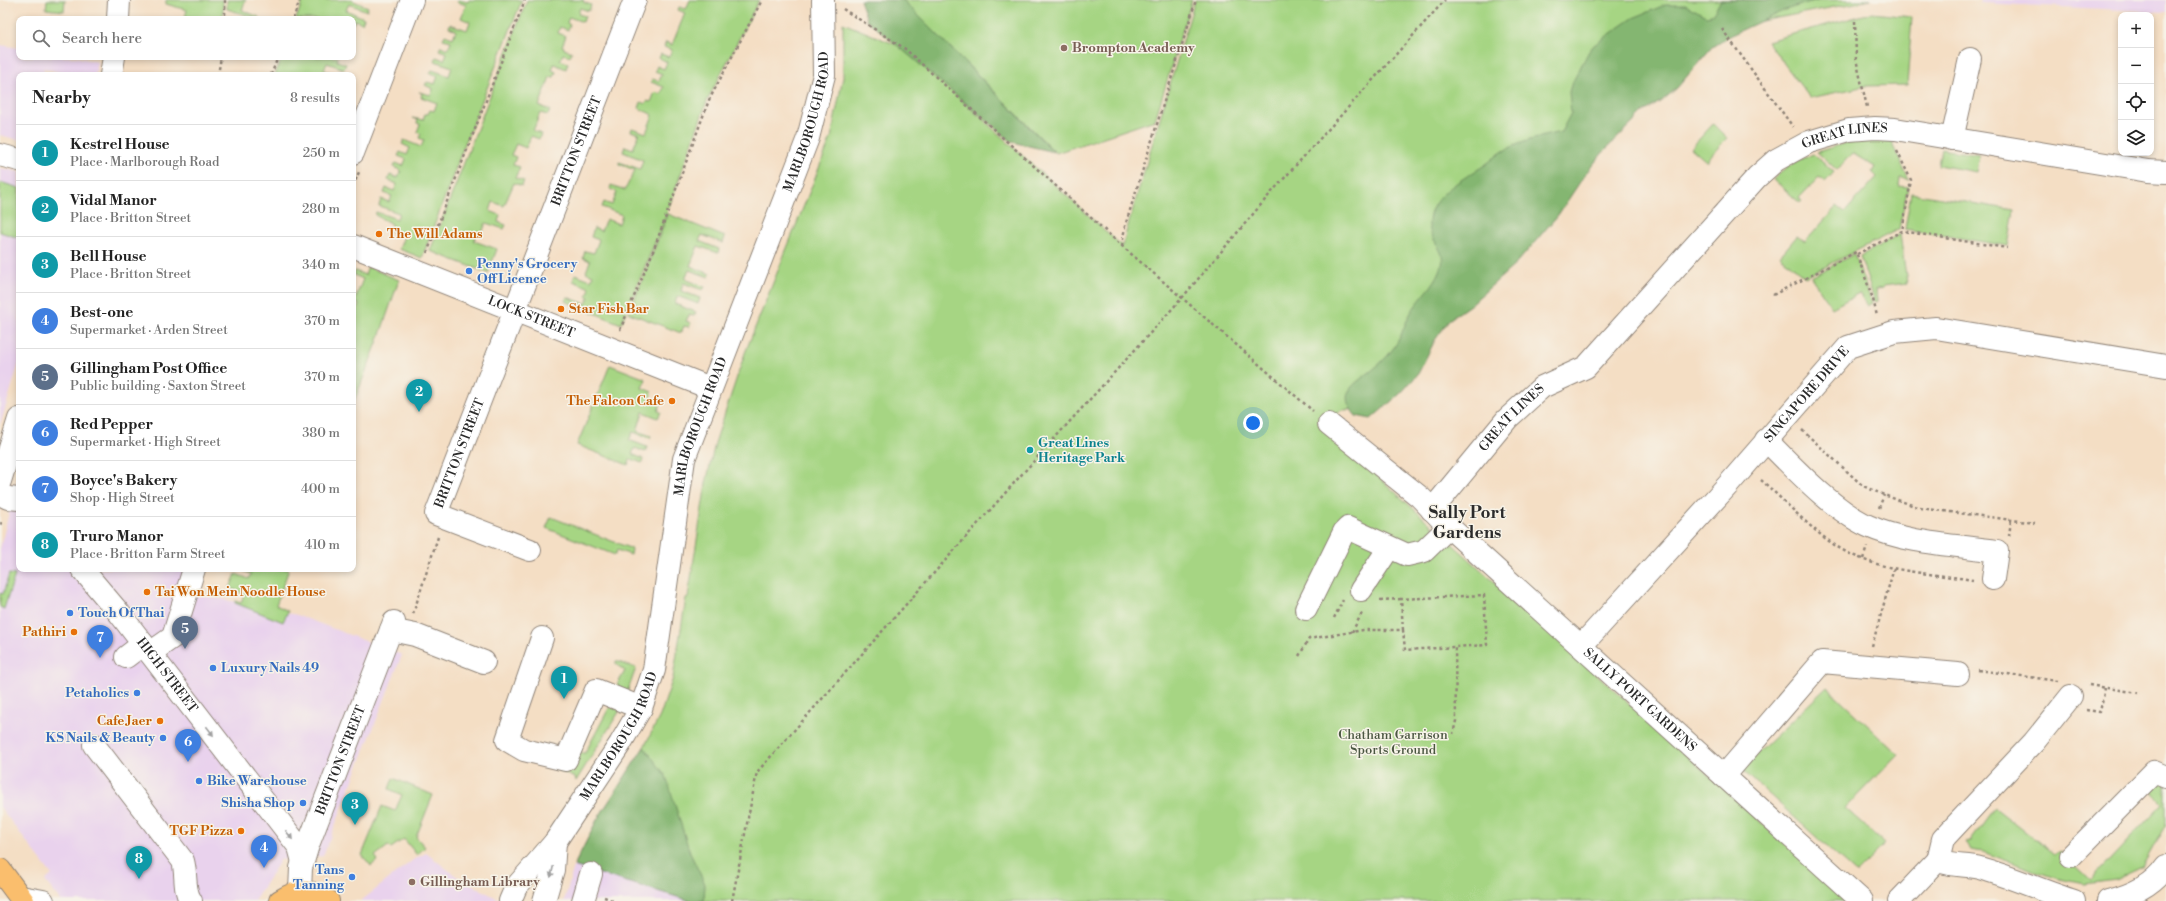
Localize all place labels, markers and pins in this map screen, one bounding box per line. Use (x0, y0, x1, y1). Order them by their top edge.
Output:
place label: Brompton Academy (1072, 40, 1195, 56)
marker: Brompton Academy (1059, 43, 1069, 53)
place label: The Will Adams (387, 226, 483, 242)
marker: The Will Adams (374, 229, 384, 239)
place label: Penny's Grocery Off Licence (477, 256, 578, 287)
marker: Penny's Grocery Off Licence (464, 266, 474, 276)
place label: Star Fish Bar (569, 301, 650, 317)
marker: Star Fish Bar (556, 304, 566, 314)
pin: 2 (406, 379, 432, 412)
place label: The Falcon Cafe (566, 393, 664, 409)
marker: The Falcon Cafe (667, 396, 677, 406)
place label: Great Lines Heritage Park (1038, 435, 1126, 466)
marker: Great Lines Heritage Park (1025, 445, 1035, 455)
place label: Tai Won Mein Noodle House (155, 584, 326, 600)
marker: Tai Won Mein Noodle House (142, 587, 152, 597)
place label: Touch Of Thai (78, 605, 164, 621)
marker: Touch Of Thai (65, 608, 75, 618)
pin: 5 (172, 616, 198, 649)
place label: Pathiri (22, 624, 66, 640)
pin: 7 (87, 625, 113, 658)
marker: Pathiri (69, 627, 79, 637)
place label: Luxury Nails 49 (221, 660, 319, 676)
marker: Luxury Nails 49 (208, 663, 218, 673)
pin: 1 (551, 666, 577, 699)
place label: Petaholics (65, 685, 129, 701)
marker: Petaholics (132, 688, 142, 698)
place label: Cafe Jaer (97, 713, 152, 729)
marker: Cafe Jaer (155, 716, 165, 726)
pin: 6 (175, 729, 201, 762)
place label: KS Nails & Beauty (46, 730, 155, 746)
marker: KS Nails & Beauty (158, 733, 168, 743)
place label: Bike Warehouse (207, 773, 307, 789)
marker: Bike Warehouse (194, 776, 204, 786)
pin: 3 (342, 792, 368, 825)
place label: Shisha Shop (221, 795, 295, 811)
marker: Shisha Shop (298, 798, 308, 808)
place label: TGF Pizza (170, 823, 234, 839)
marker: TGF Pizza (236, 826, 246, 836)
pin: 4 (251, 835, 277, 868)
pin: 8 (126, 846, 152, 879)
place label: Tans Tanning (293, 862, 345, 893)
marker: Tans Tanning (347, 872, 357, 882)
place label: Gillingham Library (420, 874, 540, 890)
marker: Gillingham Library (407, 877, 417, 887)

